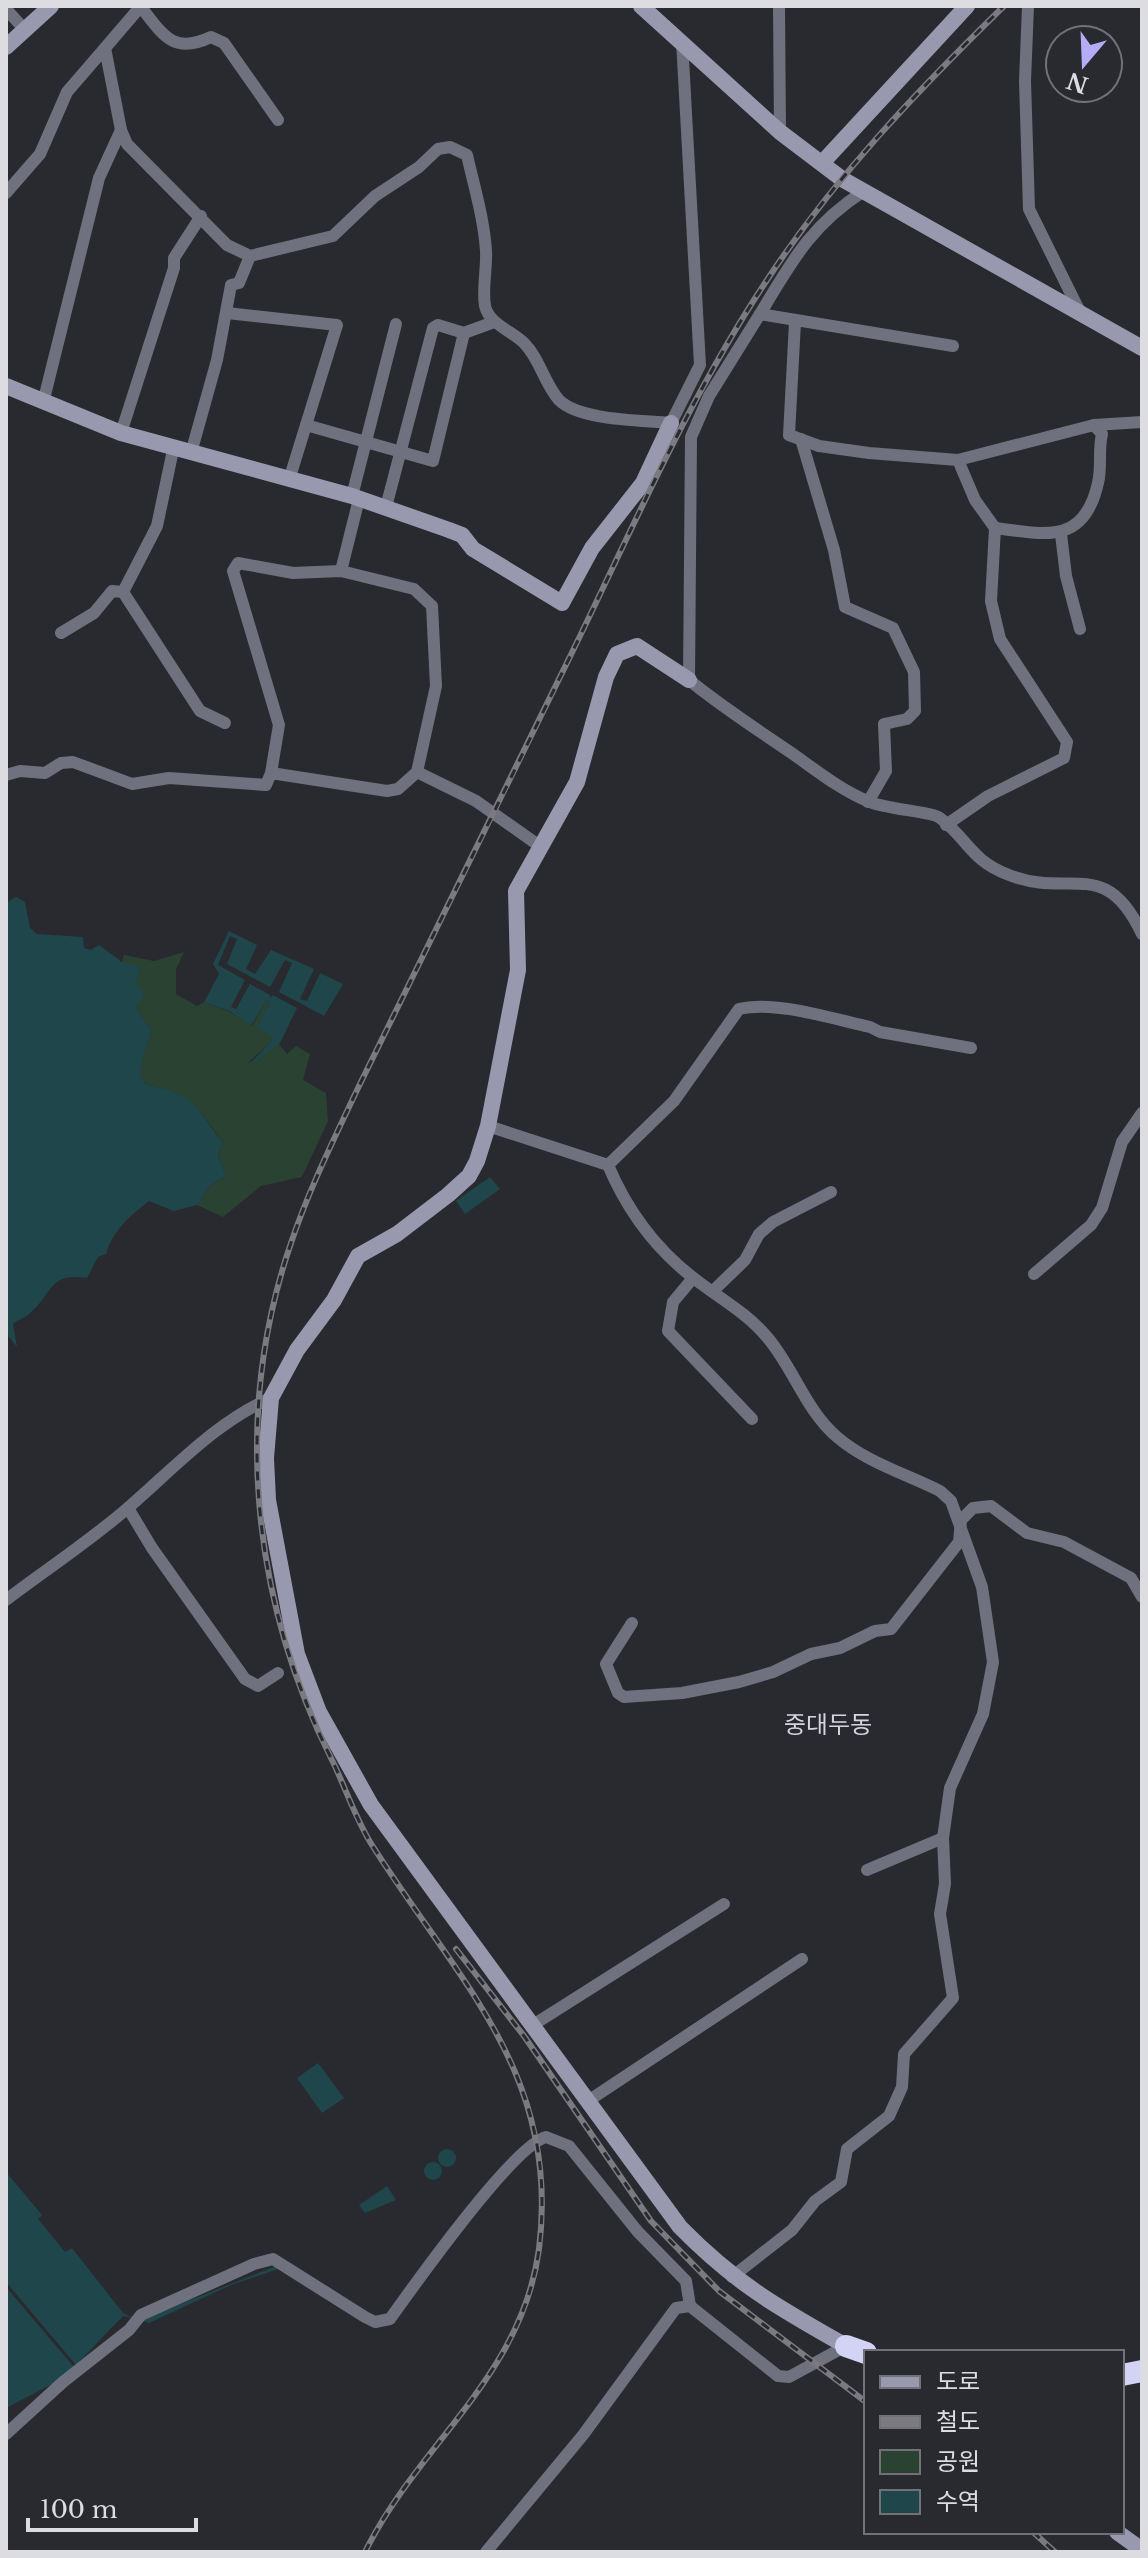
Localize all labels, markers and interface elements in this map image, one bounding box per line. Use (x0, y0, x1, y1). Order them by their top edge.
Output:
north arrow (1044, 24, 1124, 104)
text: N (1063, 66, 1092, 99)
district label: 중대두동 (784, 1710, 872, 1739)
legend (864, 2350, 1124, 2534)
text: 도로 (936, 2367, 980, 2396)
text: 철도 (936, 2407, 980, 2436)
text: 공원 (936, 2447, 980, 2476)
scale bar (28, 2482, 196, 2532)
text: 수역 (936, 2487, 980, 2516)
text: 100 m (40, 2495, 118, 2524)

